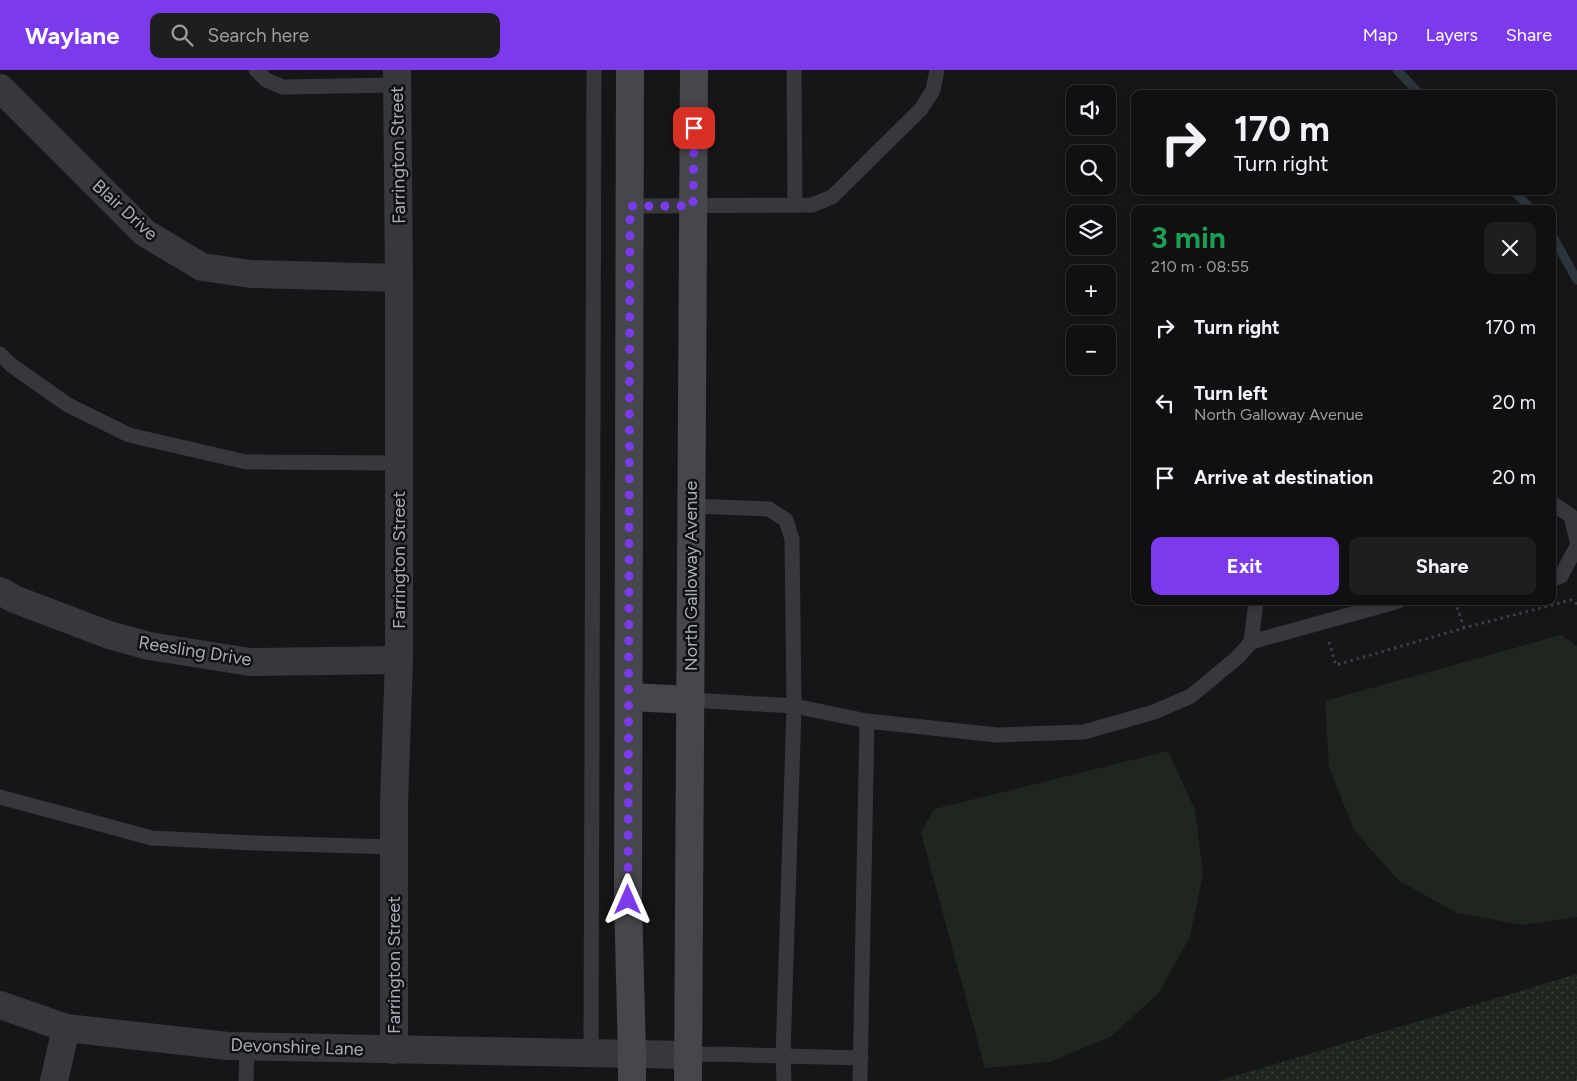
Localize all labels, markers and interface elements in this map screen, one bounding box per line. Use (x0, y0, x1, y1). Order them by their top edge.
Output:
search box (150, 13, 500, 58)
text: Waylane (25, 21, 120, 50)
icon: search (168, 21, 196, 49)
text: Search here (208, 24, 309, 47)
text: Map (1363, 24, 1398, 46)
text: Layers (1426, 24, 1478, 46)
text: Share (1506, 24, 1552, 46)
map controls (1066, 85, 1116, 375)
button: sound (1066, 85, 1116, 135)
street label: Farrington Street (386, 86, 410, 224)
pin (673, 107, 715, 149)
text: 170 m (1234, 108, 1330, 150)
icon: right (1151, 110, 1216, 175)
icon: arrive (680, 114, 708, 142)
button: search (1066, 145, 1116, 195)
text: Turn right (1234, 150, 1329, 177)
street label: Blair Drive (88, 175, 162, 245)
button: layers (1066, 205, 1116, 255)
text: 3 min (1151, 219, 1226, 256)
button: close (1484, 222, 1536, 274)
text: 210 m · 08:55 (1151, 257, 1249, 276)
button: + (1066, 265, 1116, 315)
icon: right (1151, 314, 1179, 342)
text: Turn right (1194, 316, 1280, 339)
text: 170 m (1485, 316, 1536, 339)
button: − (1066, 325, 1116, 375)
text: Turn left (1194, 382, 1268, 405)
icon: left (1151, 389, 1179, 417)
text: 20 m (1492, 391, 1536, 414)
text: North Galloway Avenue (1194, 405, 1363, 424)
icon: arrive (1151, 464, 1179, 492)
text: Arrive at destination (1194, 466, 1373, 489)
text: 20 m (1492, 466, 1536, 489)
street label: North Galloway Avenue (680, 481, 702, 671)
street label: Farrington Street (388, 491, 410, 629)
button: Exit (1151, 537, 1339, 595)
button: Share (1349, 537, 1536, 595)
street label: Reesling Drive (137, 631, 253, 671)
position arrow (601, 873, 653, 925)
street label: Farrington Street (383, 896, 405, 1034)
street label: Devonshire Lane (230, 1034, 364, 1060)

